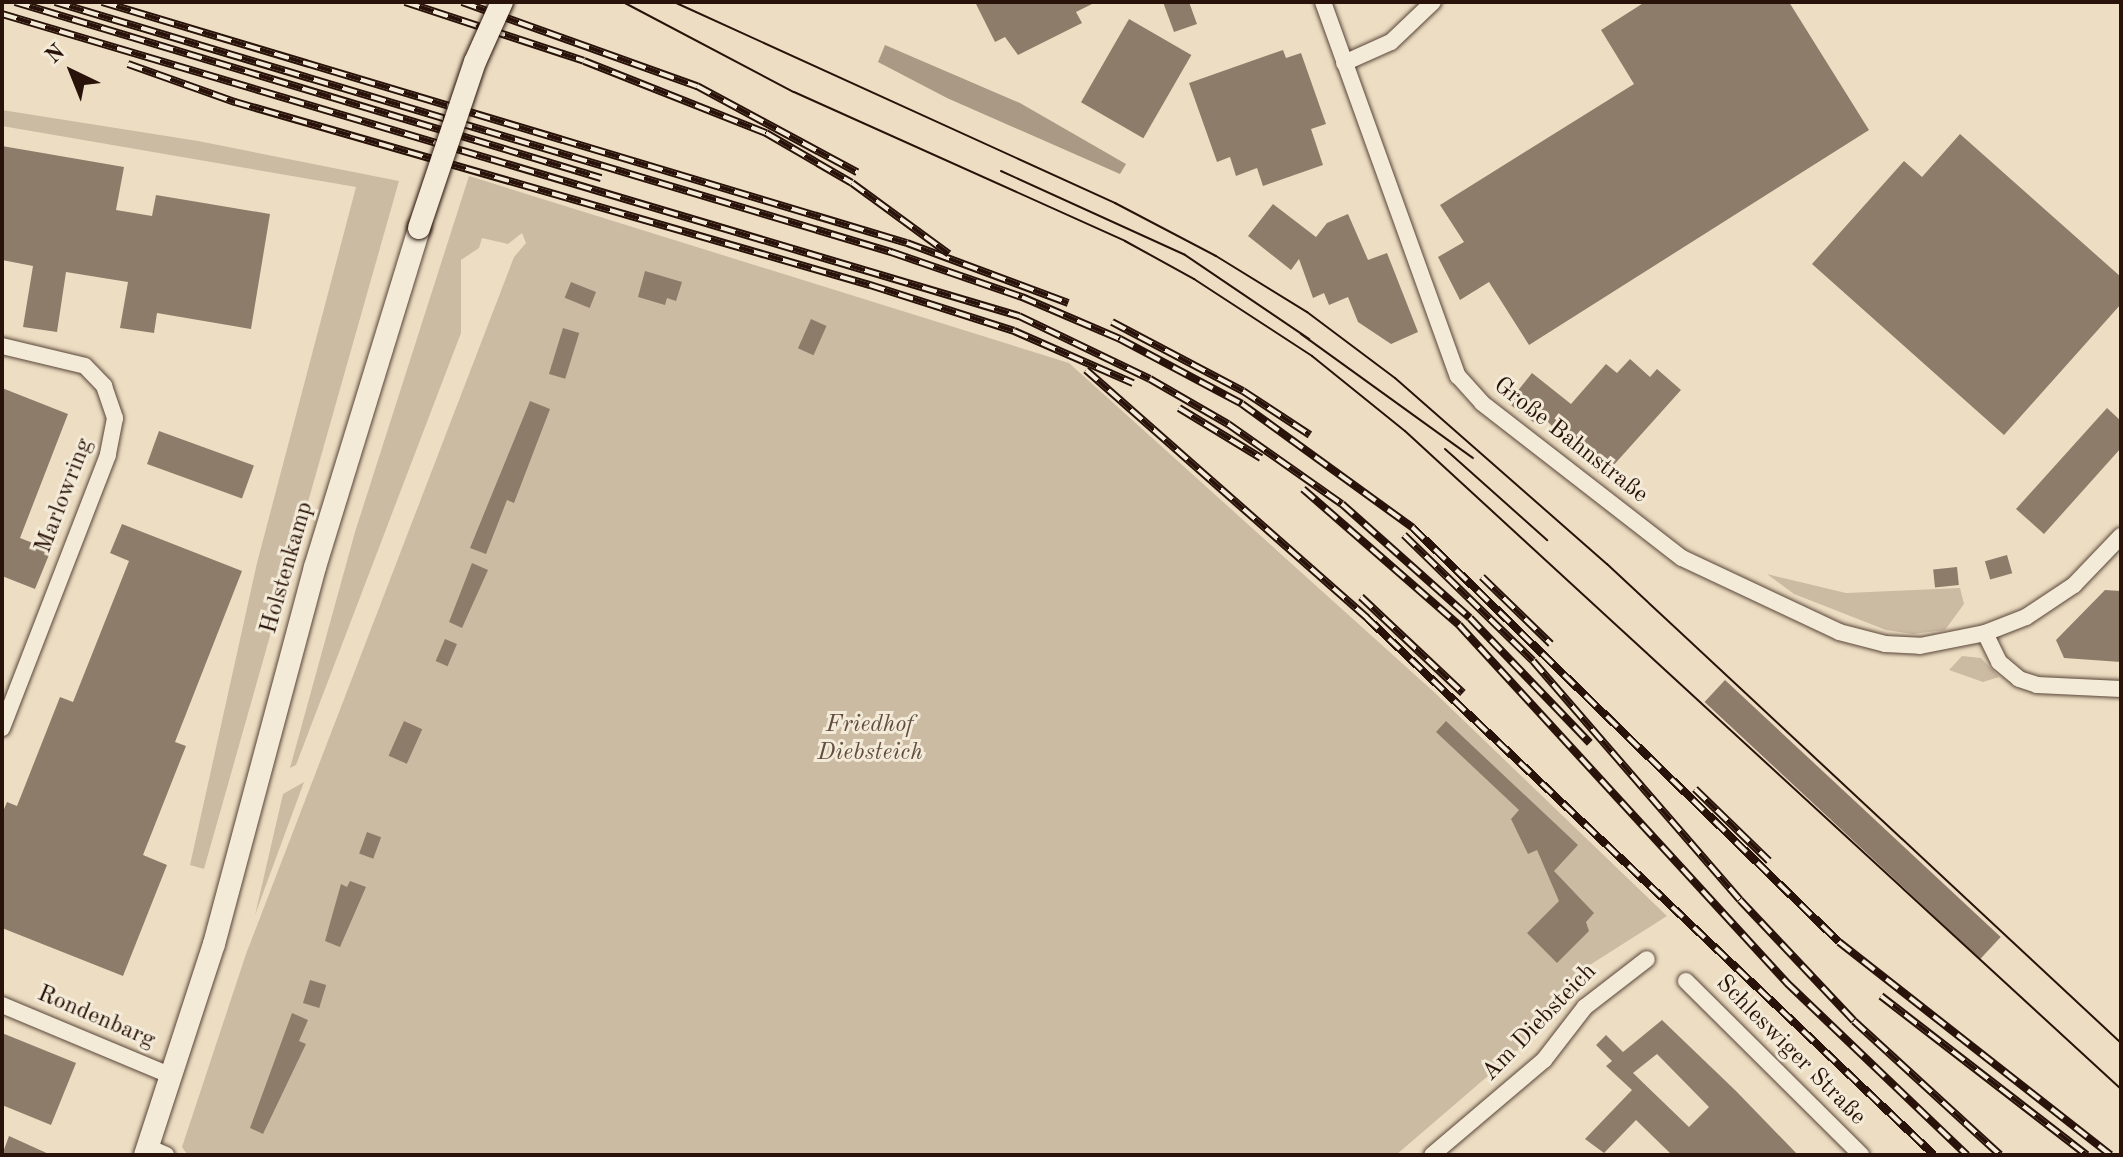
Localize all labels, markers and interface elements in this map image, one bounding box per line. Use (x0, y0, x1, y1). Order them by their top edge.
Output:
north arrow (32, 32, 112, 112)
text: N (42, 41, 69, 68)
street label: Große Bahnstraße (1487, 372, 1653, 510)
street label: Marlowring (30, 435, 100, 557)
street label: Holstenkamp (255, 499, 321, 637)
park label: Friedhof Diebsteich (817, 712, 923, 768)
street label: Am Diebsteich (1477, 958, 1603, 1088)
street label: Schleswiger Straße (1709, 970, 1871, 1132)
street label: Rondenbarg (33, 980, 159, 1056)

